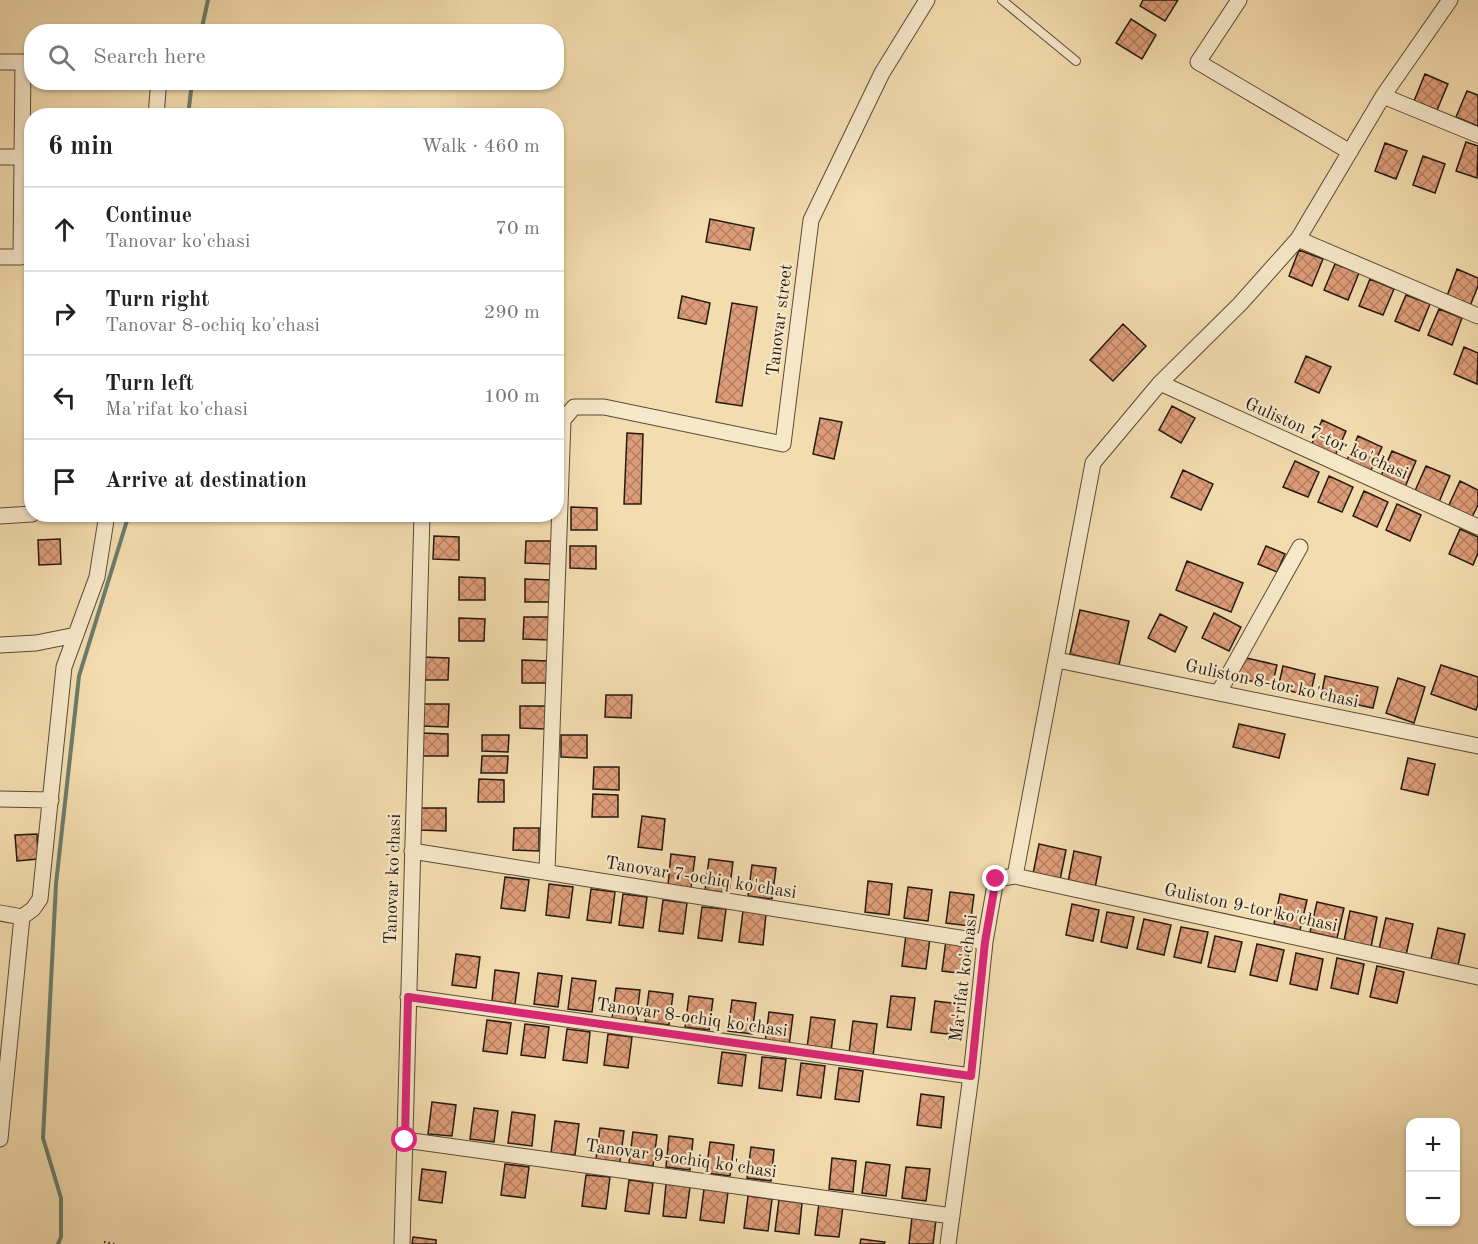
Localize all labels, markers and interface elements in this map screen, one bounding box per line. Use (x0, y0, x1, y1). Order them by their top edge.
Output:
search box (24, 24, 564, 90)
icon: search (45, 41, 78, 74)
text: Search here (93, 46, 206, 68)
text: 6 min (48, 134, 113, 160)
text: Walk · 460 m (421, 137, 540, 157)
text: Continue (105, 205, 192, 227)
icon: ahead (48, 213, 81, 246)
text: 70 m (495, 219, 540, 239)
text: Tanovar ko'chasi (105, 232, 250, 252)
street label: Tanovar street (764, 263, 796, 377)
text: Turn right (105, 289, 209, 311)
icon: right (48, 297, 81, 330)
text: 290 m (484, 303, 540, 323)
text: Tanovar 8-ochiq ko'chasi (105, 316, 320, 336)
text: Turn left (105, 373, 194, 395)
icon: left (48, 381, 81, 414)
text: 100 m (484, 387, 540, 407)
street label: Guliston 7-tor ko'chasi (1242, 395, 1411, 483)
text: Ma'rifat ko'chasi (105, 400, 248, 420)
icon: arrive (48, 465, 81, 498)
text: Arrive at destination (105, 470, 307, 492)
street label: Guliston 8-tor ko'chasi (1184, 657, 1360, 711)
street label: Tanovar ko'chasi (382, 813, 404, 945)
street label: Tanovar 7-ochiq ko'chasi (604, 854, 798, 902)
route end (982, 865, 1008, 891)
street label: Guliston 9-tor ko'chasi (1163, 881, 1339, 935)
street label: Ma'rifat ko'chasi (947, 913, 981, 1043)
street label: Tanovar 8-ochiq ko'chasi (595, 996, 789, 1040)
map controls (1406, 1118, 1460, 1226)
button: + (1406, 1118, 1460, 1172)
route start (391, 1126, 417, 1152)
street label: Tanovar 9-ochiq ko'chasi (584, 1137, 778, 1181)
button: − (1406, 1172, 1460, 1226)

